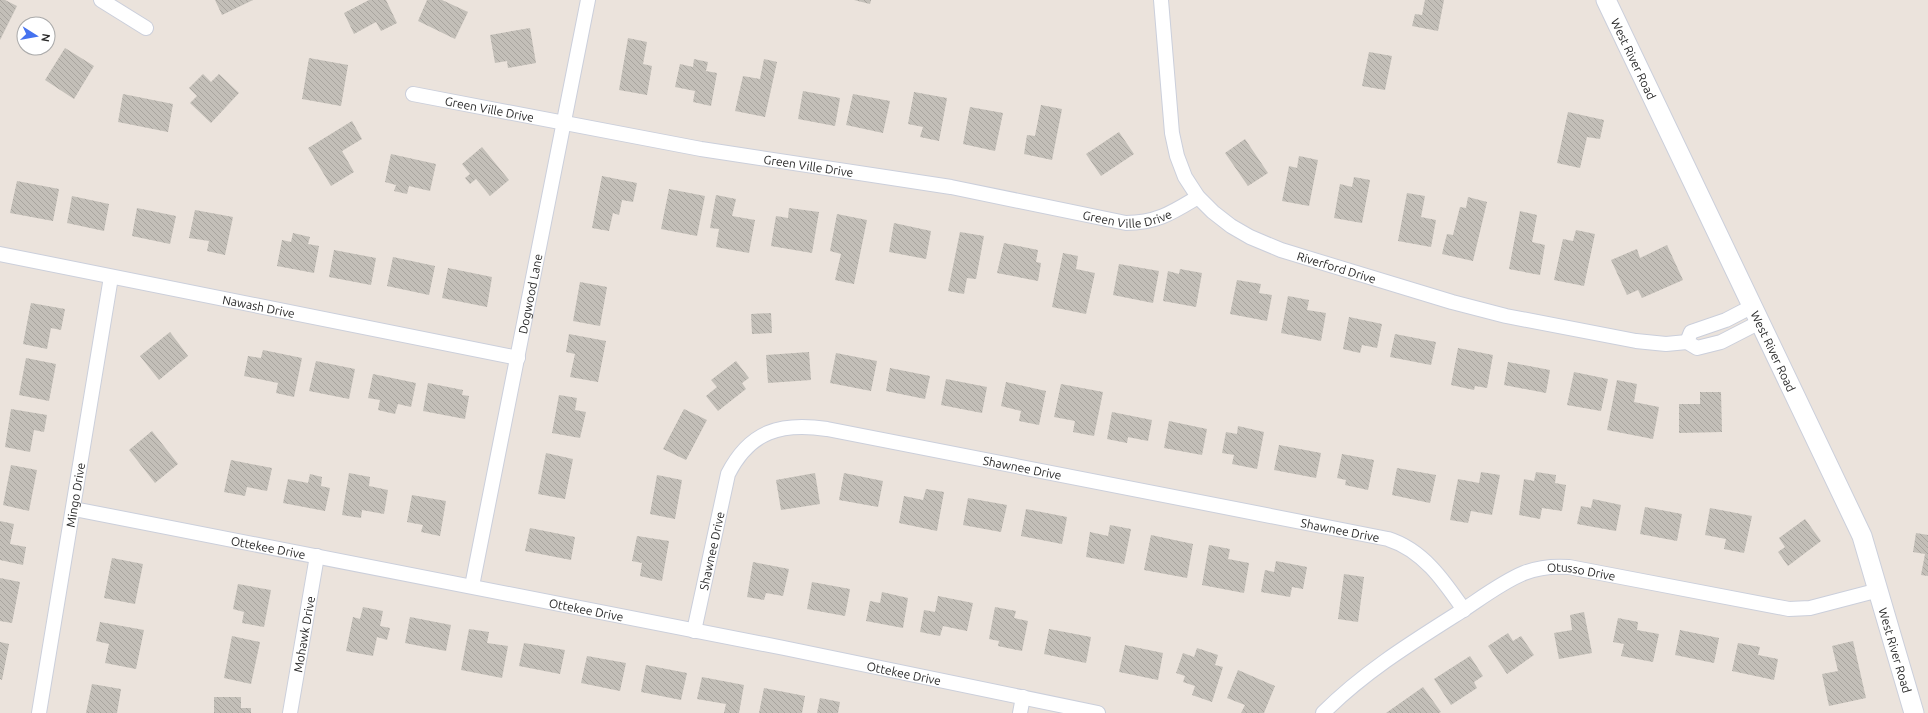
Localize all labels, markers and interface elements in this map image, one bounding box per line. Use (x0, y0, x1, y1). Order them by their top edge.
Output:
north arrow (16, 16, 56, 56)
street label: West River Road (1609, 16, 1659, 101)
text: N (39, 33, 52, 43)
street label: Green Ville Drive (444, 94, 535, 123)
street label: Green Ville Drive (763, 152, 854, 179)
street label: Green Ville Drive (1082, 207, 1174, 230)
street label: Riverford Drive (1296, 249, 1378, 285)
street label: Dogwood Lane (516, 253, 544, 335)
street label: Nawash Drive (222, 292, 296, 320)
street label: West River Road (1749, 308, 1799, 394)
street label: Shawnee Drive (982, 453, 1063, 481)
street label: Mingo Drive (63, 462, 87, 528)
street label: Shawnee Drive (697, 510, 726, 591)
street label: Shawnee Drive (1300, 516, 1381, 544)
street label: Ottekee Drive (230, 533, 307, 561)
street label: Otusso Drive (1546, 560, 1617, 582)
street label: Mohawk Drive (291, 595, 316, 673)
street label: Ottekee Drive (548, 596, 625, 623)
street label: West River Road (1877, 606, 1914, 694)
street label: Ottekee Drive (866, 659, 942, 687)

